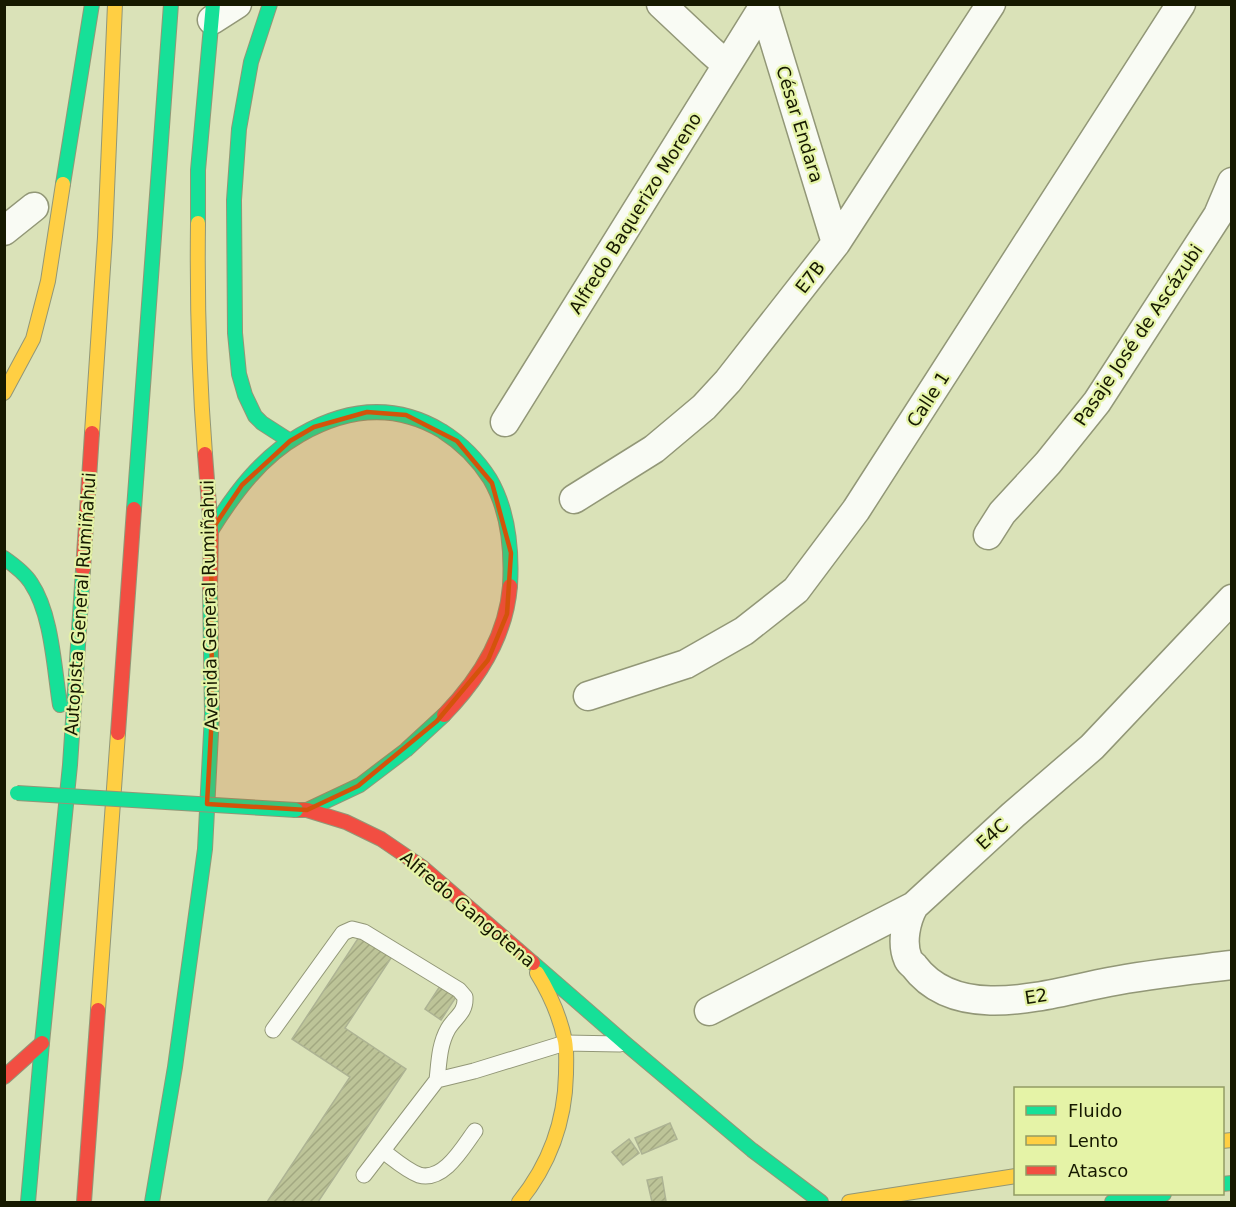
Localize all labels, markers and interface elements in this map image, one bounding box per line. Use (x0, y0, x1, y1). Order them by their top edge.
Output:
street label: César Endara (772, 63, 828, 185)
street label: Alfredo Baquerizo Moreno (564, 109, 706, 317)
street label: Pasaje José de Ascázubi (1069, 240, 1207, 430)
street label: E7B (791, 257, 829, 297)
street label: Calle 1 (902, 367, 954, 431)
street label: Autopista General Rumiñahui (60, 472, 100, 736)
street label: Avenida General Rumiñahui (196, 480, 222, 730)
street label: E4C (972, 814, 1012, 854)
street label: Alfredo Gangotena (396, 847, 540, 971)
street label: E2 (1023, 984, 1049, 1008)
legend (1014, 1087, 1224, 1195)
text: Fluido (1068, 1100, 1122, 1121)
text: Lento (1068, 1130, 1118, 1151)
text: Atasco (1068, 1160, 1128, 1181)

